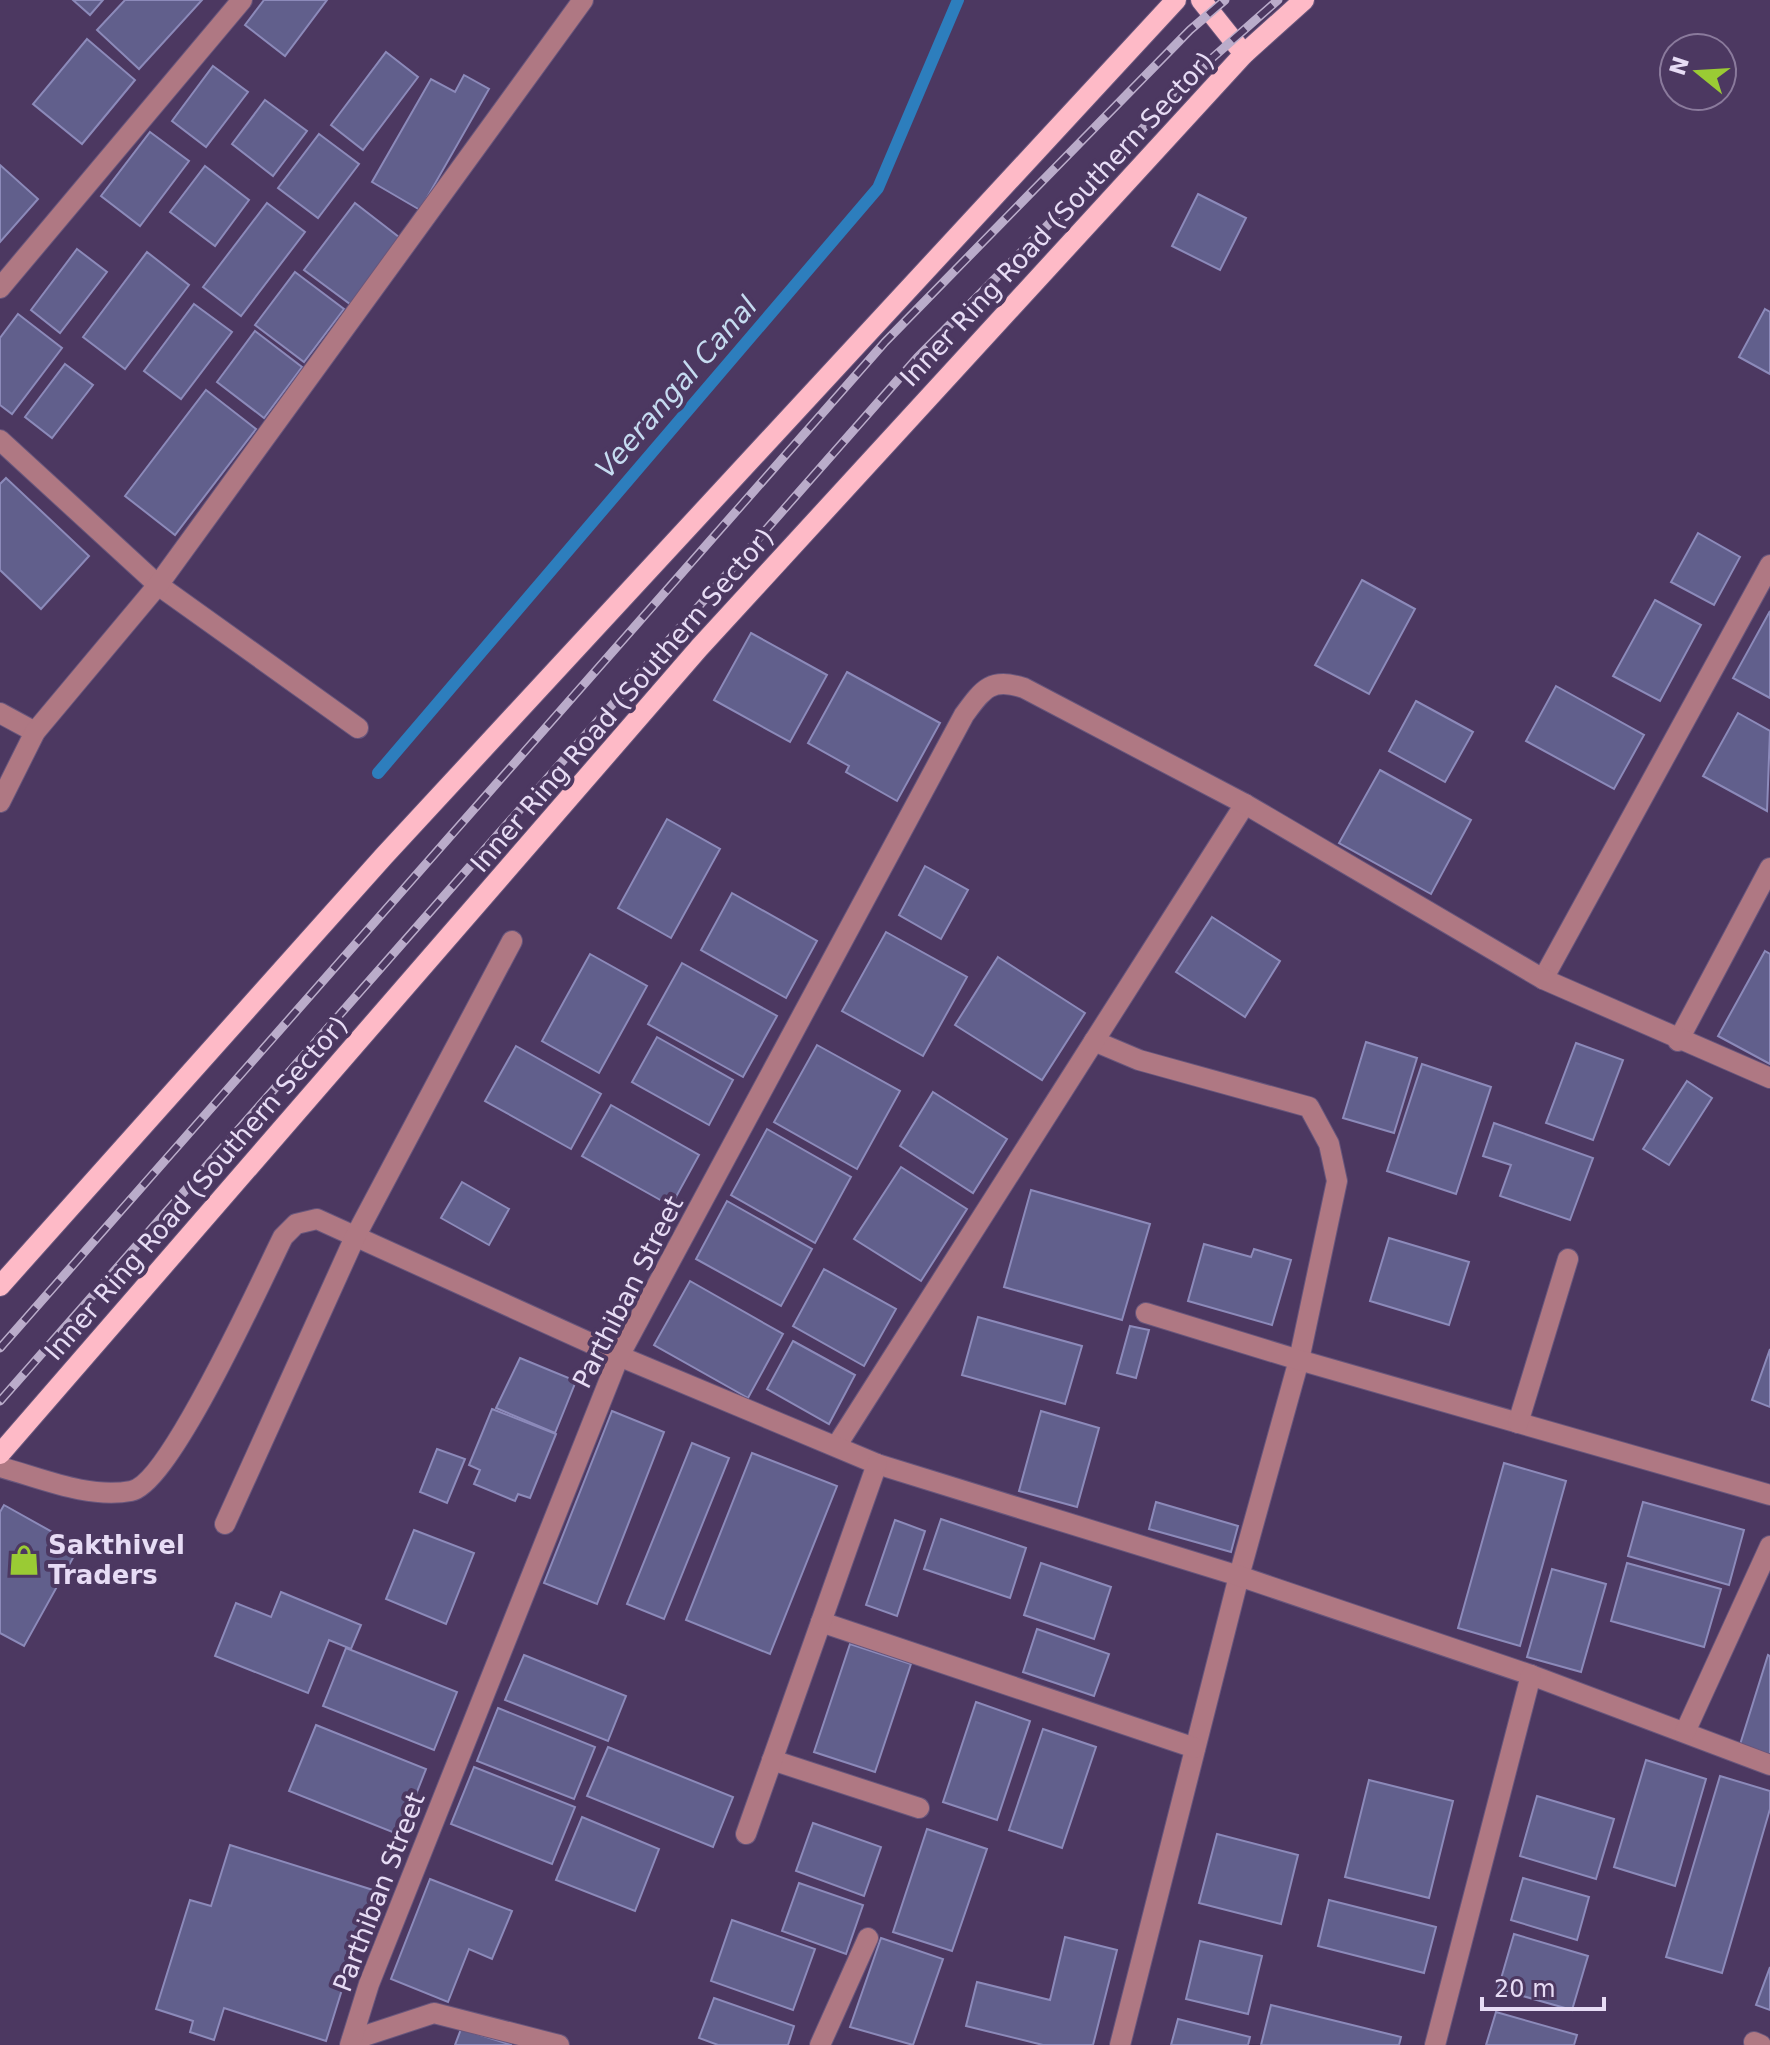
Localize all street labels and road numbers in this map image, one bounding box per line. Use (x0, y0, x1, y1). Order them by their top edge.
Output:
street label: Inner Ring Road (Southern Sector) (894, 46, 1220, 392)
street label: Inner Ring Road (Southern Sector) (464, 522, 780, 878)
street label: Inner Ring Road (Southern Sector) (38, 1010, 354, 1366)
street label: Parthiban Street (567, 1191, 689, 1393)
street label: Parthiban Street (327, 1788, 431, 1996)

